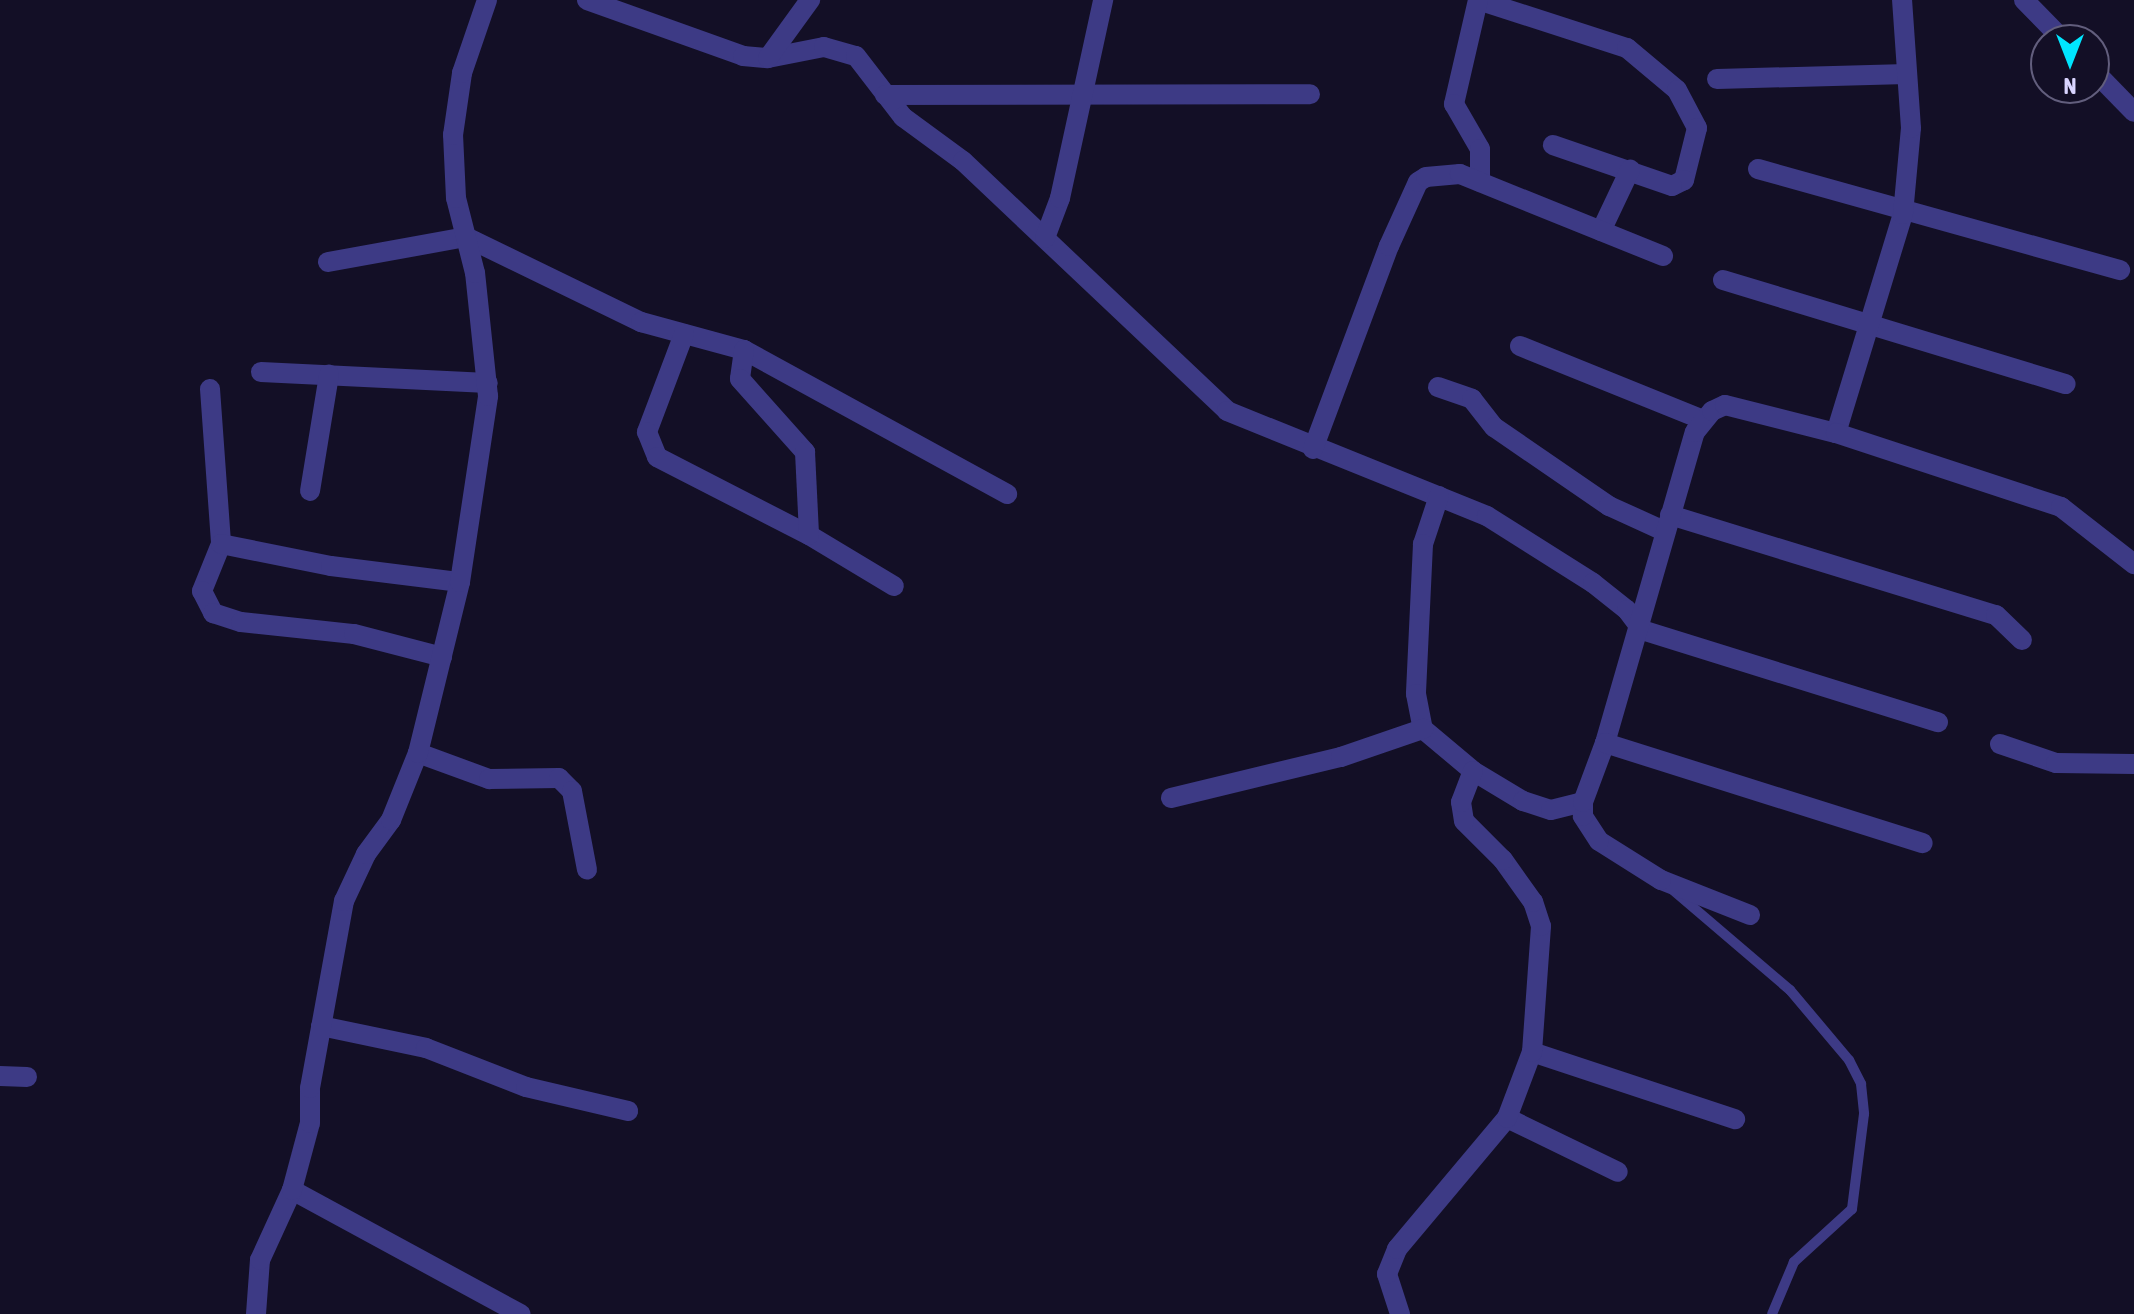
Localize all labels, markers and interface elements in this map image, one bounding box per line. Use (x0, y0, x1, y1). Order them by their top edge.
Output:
north arrow (2030, 24, 2110, 104)
text: N (2064, 73, 2077, 99)

